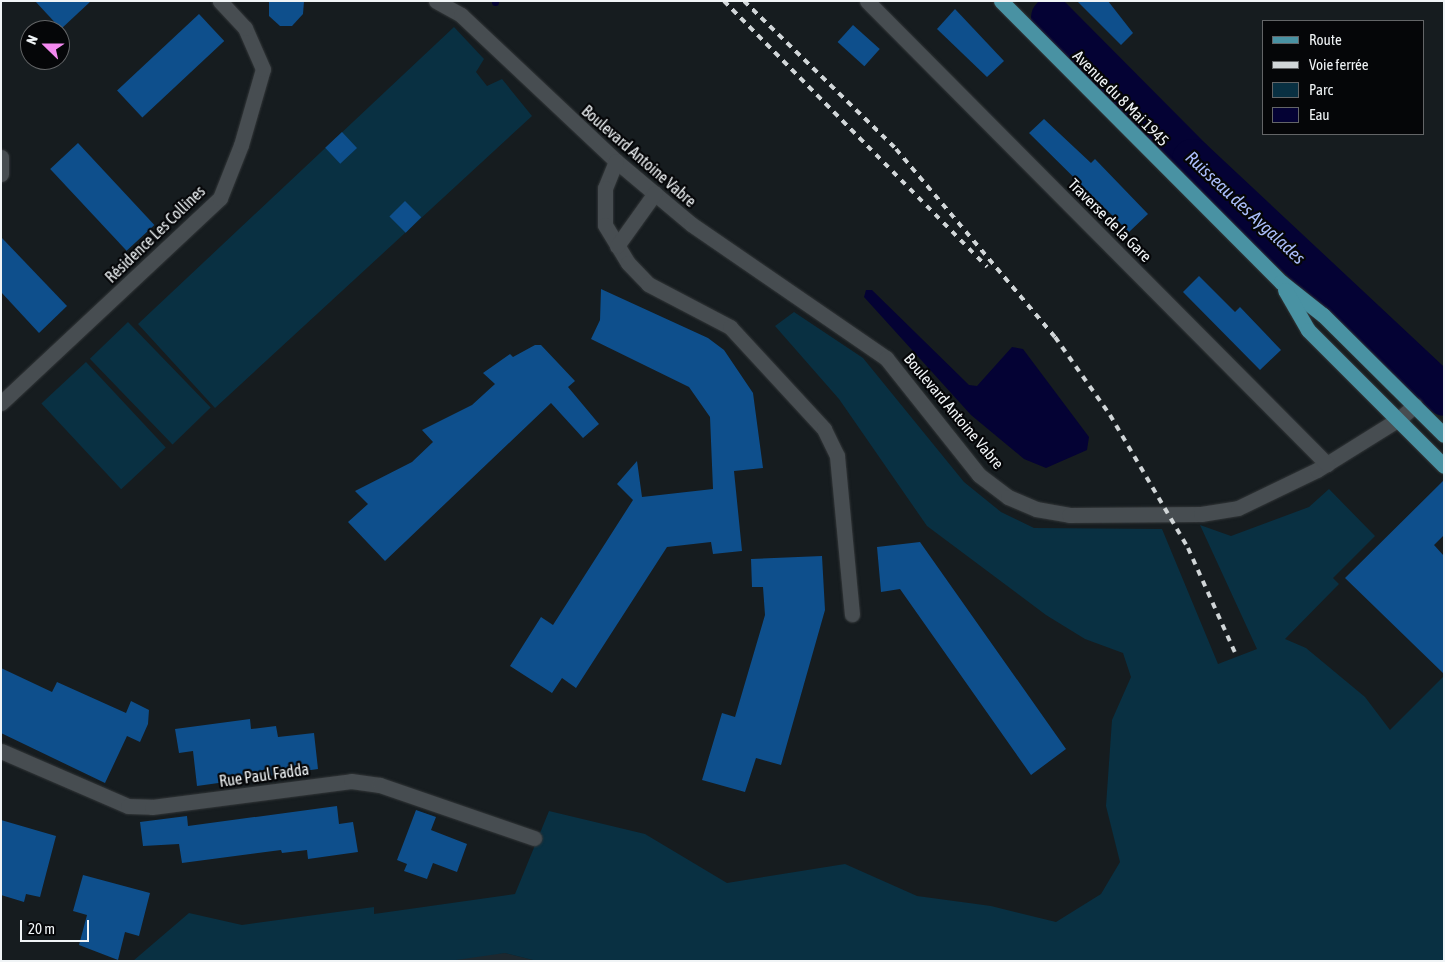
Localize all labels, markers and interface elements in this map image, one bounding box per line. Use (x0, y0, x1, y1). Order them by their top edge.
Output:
north arrow (20, 20, 70, 70)
legend (1262, 20, 1425, 135)
text: Route (1309, 31, 1342, 48)
text: N (23, 33, 41, 47)
street label: Avenue du 8 Mai 1945 (1069, 46, 1173, 150)
text: Voie ferrée (1309, 56, 1369, 73)
text: Parc (1309, 81, 1333, 98)
street label: Boulevard Antoine Vabre (578, 101, 700, 211)
text: Eau (1309, 106, 1330, 123)
water label: Ruisseau des Aygalades (1181, 147, 1309, 269)
street label: Traverse de la Gare (1064, 174, 1156, 266)
street label: Résidence Les Collines (101, 181, 209, 287)
street label: Boulevard Antoine Vabre (900, 349, 1008, 473)
street label: Rue Paul Fadda (218, 759, 310, 791)
scale bar (22, 910, 91, 942)
text: 20 m (28, 920, 55, 937)

